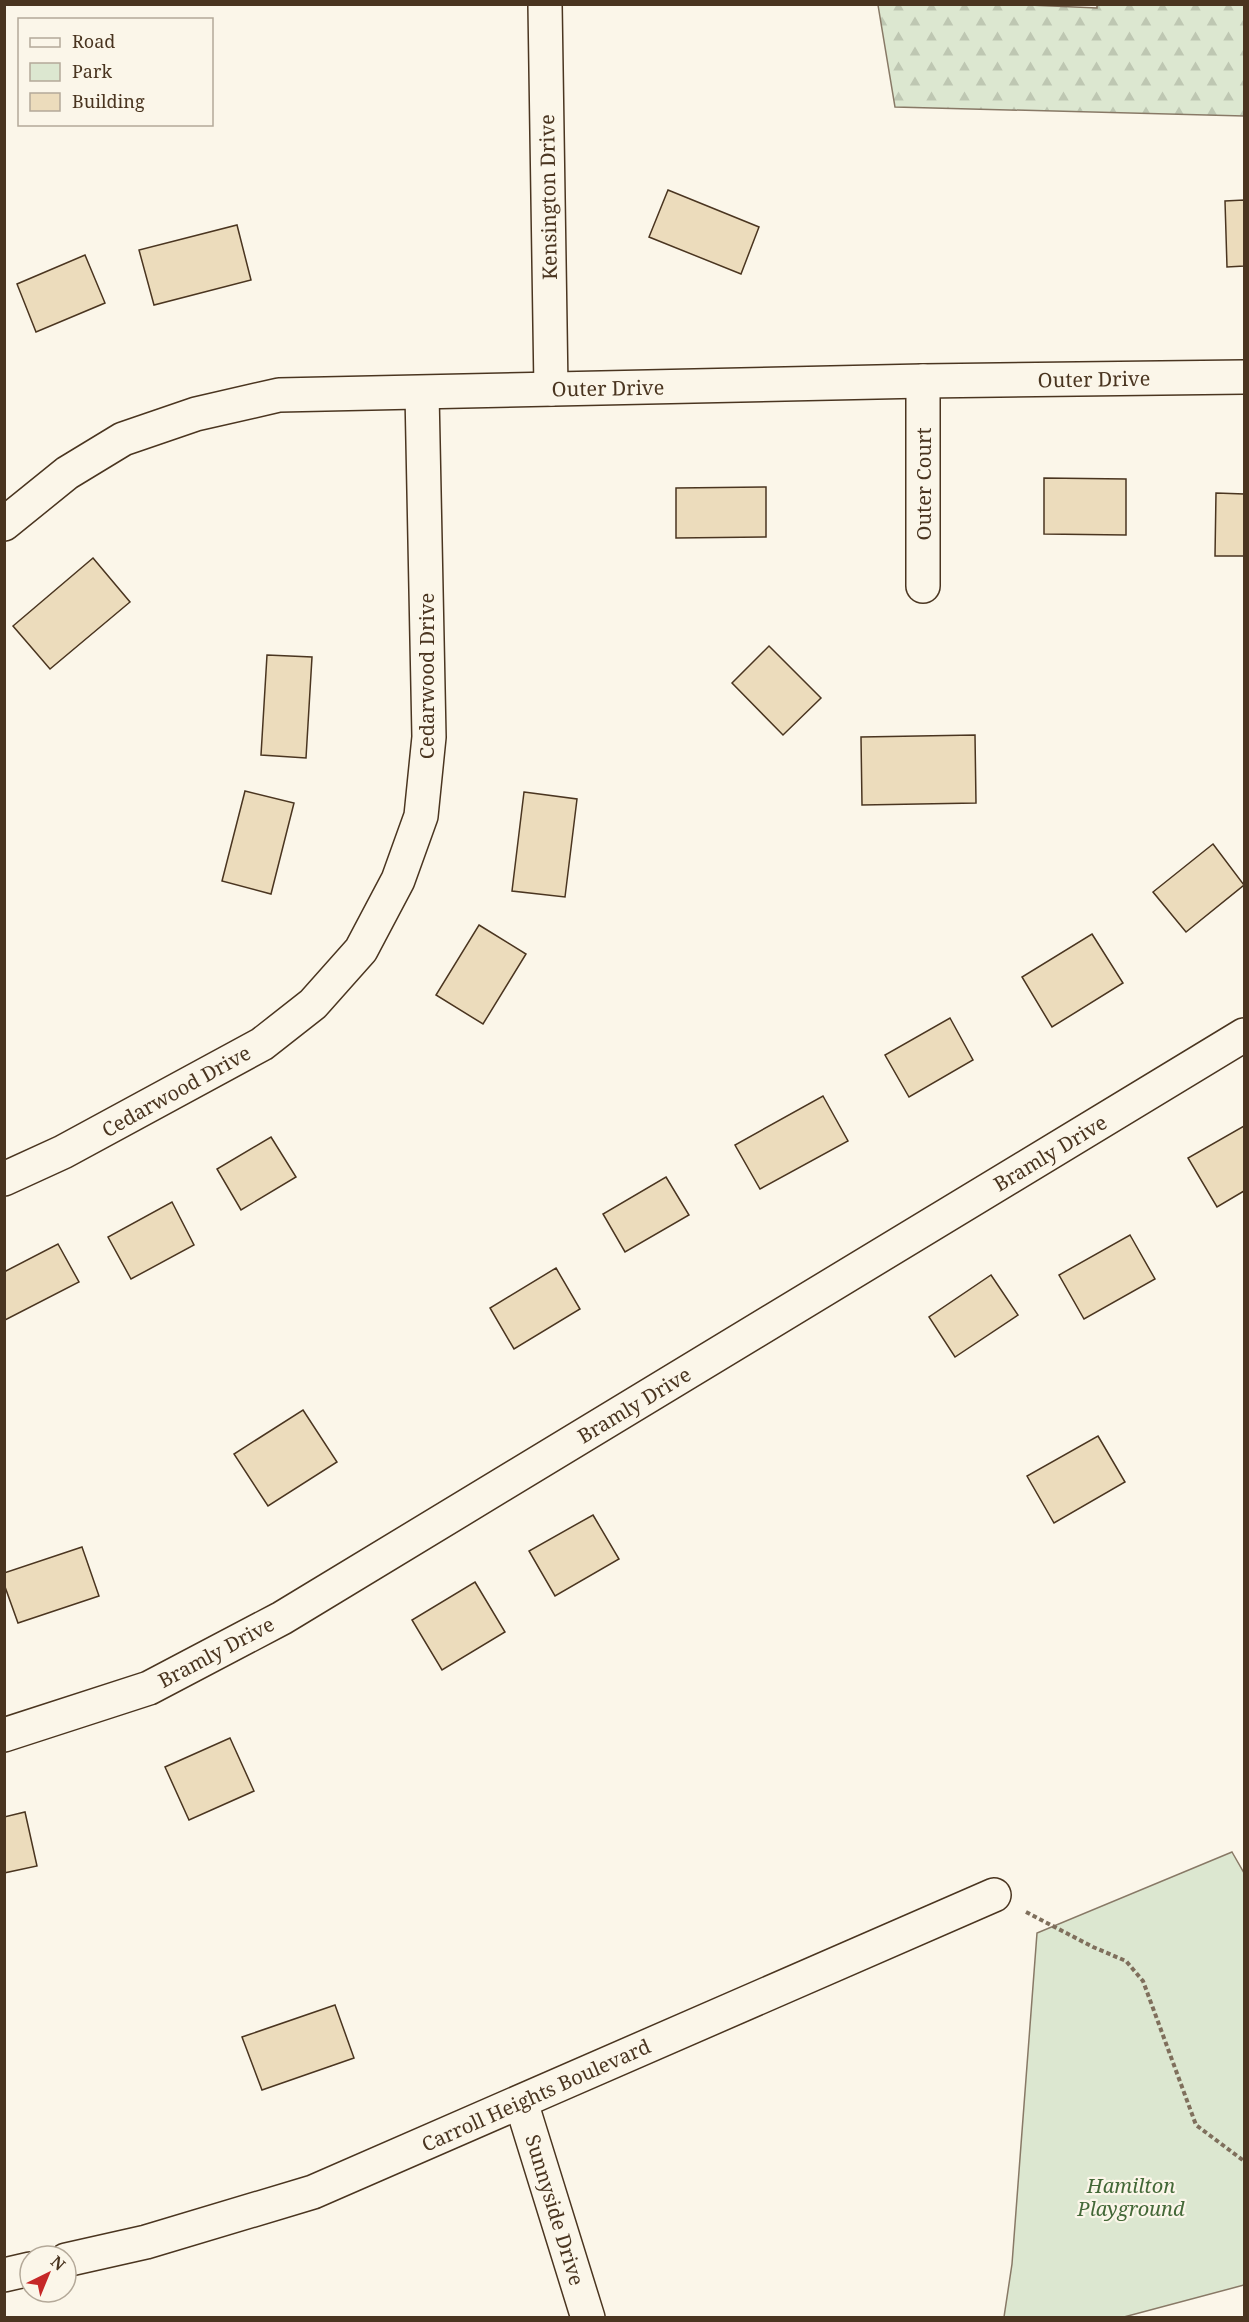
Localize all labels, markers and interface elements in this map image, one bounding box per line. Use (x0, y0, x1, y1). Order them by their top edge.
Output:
legend (18, 18, 213, 126)
text: Road (72, 29, 115, 53)
text: Park (72, 59, 112, 83)
text: Building (72, 89, 145, 113)
street label: Kensington Drive (533, 114, 563, 280)
street label: Outer Drive (1037, 365, 1151, 393)
street label: Outer Drive (551, 374, 665, 402)
street label: Outer Court (910, 428, 937, 540)
street label: Cedarwood Drive (413, 593, 440, 759)
street label: Cedarwood Drive (97, 1039, 255, 1143)
street label: Bramly Drive (988, 1109, 1112, 1197)
street label: Bramly Drive (572, 1361, 696, 1449)
street label: Bramly Drive (153, 1610, 279, 1694)
street label: Carroll Heights Boulevard (417, 2032, 655, 2158)
street label: Sunnyside Drive (519, 2131, 591, 2289)
park label: Hamilton Playground (1076, 2172, 1185, 2222)
north arrow (18, 2244, 78, 2304)
text: N (46, 2251, 71, 2276)

